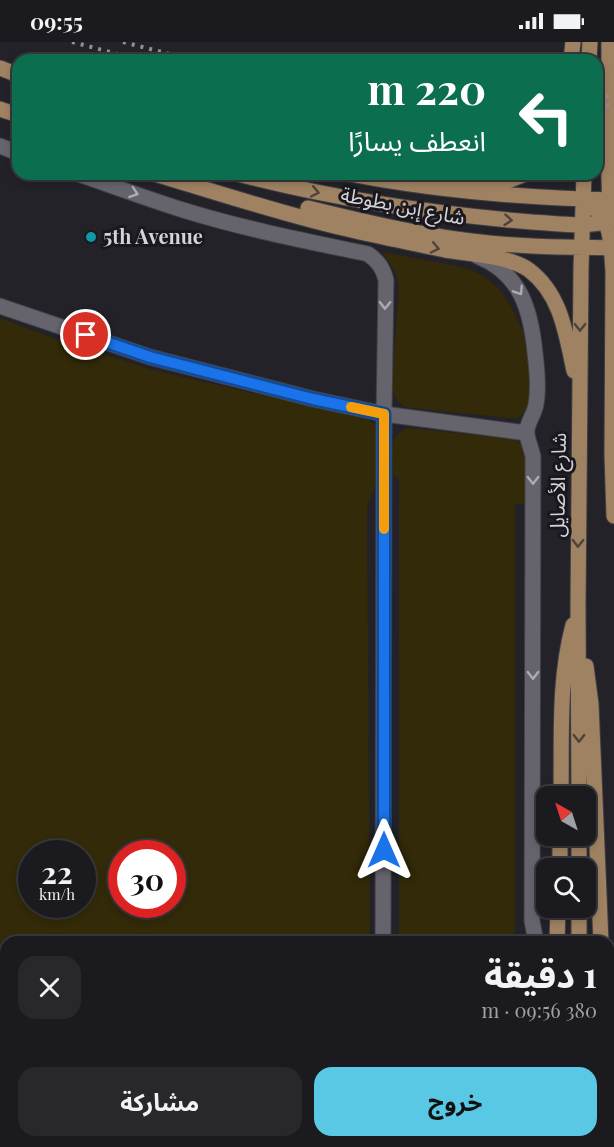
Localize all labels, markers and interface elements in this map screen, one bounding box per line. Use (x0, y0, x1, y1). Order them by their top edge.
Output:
text: 09:55 (30, 6, 83, 36)
text: 220 m (367, 60, 486, 116)
icon: left (507, 78, 585, 156)
text: انعطف يسارًا (348, 122, 486, 158)
street label: شارع إبن بطوطة (338, 179, 468, 233)
one-way arrow (310, 185, 320, 198)
one-way arrow (128, 186, 139, 198)
one-way arrow (504, 213, 513, 226)
place label: 5th Avenue (103, 222, 203, 249)
marker: 5th Avenue (84, 230, 98, 244)
one-way arrow (429, 240, 439, 253)
one-way arrow (511, 285, 523, 295)
one-way arrow (379, 301, 392, 310)
pin (60, 309, 111, 360)
icon: arrive (69, 318, 102, 351)
one-way arrow (574, 322, 587, 331)
street label: شارع الأصايل (542, 432, 574, 538)
one-way arrow (527, 476, 539, 485)
one-way arrow (572, 538, 584, 547)
one-way arrow (527, 671, 539, 680)
one-way arrow (573, 733, 585, 742)
north arrow (536, 786, 596, 846)
map controls (536, 786, 596, 918)
position arrow (352, 818, 416, 882)
speed limit sign: 30 (108, 840, 186, 918)
text: 22 (41, 852, 73, 892)
button: search (536, 858, 596, 918)
text: km/h (39, 884, 75, 904)
text: 1 دقيقة (484, 949, 597, 997)
button: close (18, 956, 81, 1019)
text: 380 m · 09:56 (481, 996, 597, 1023)
button: مشاركة (18, 1067, 302, 1136)
button: خروج (314, 1067, 597, 1136)

